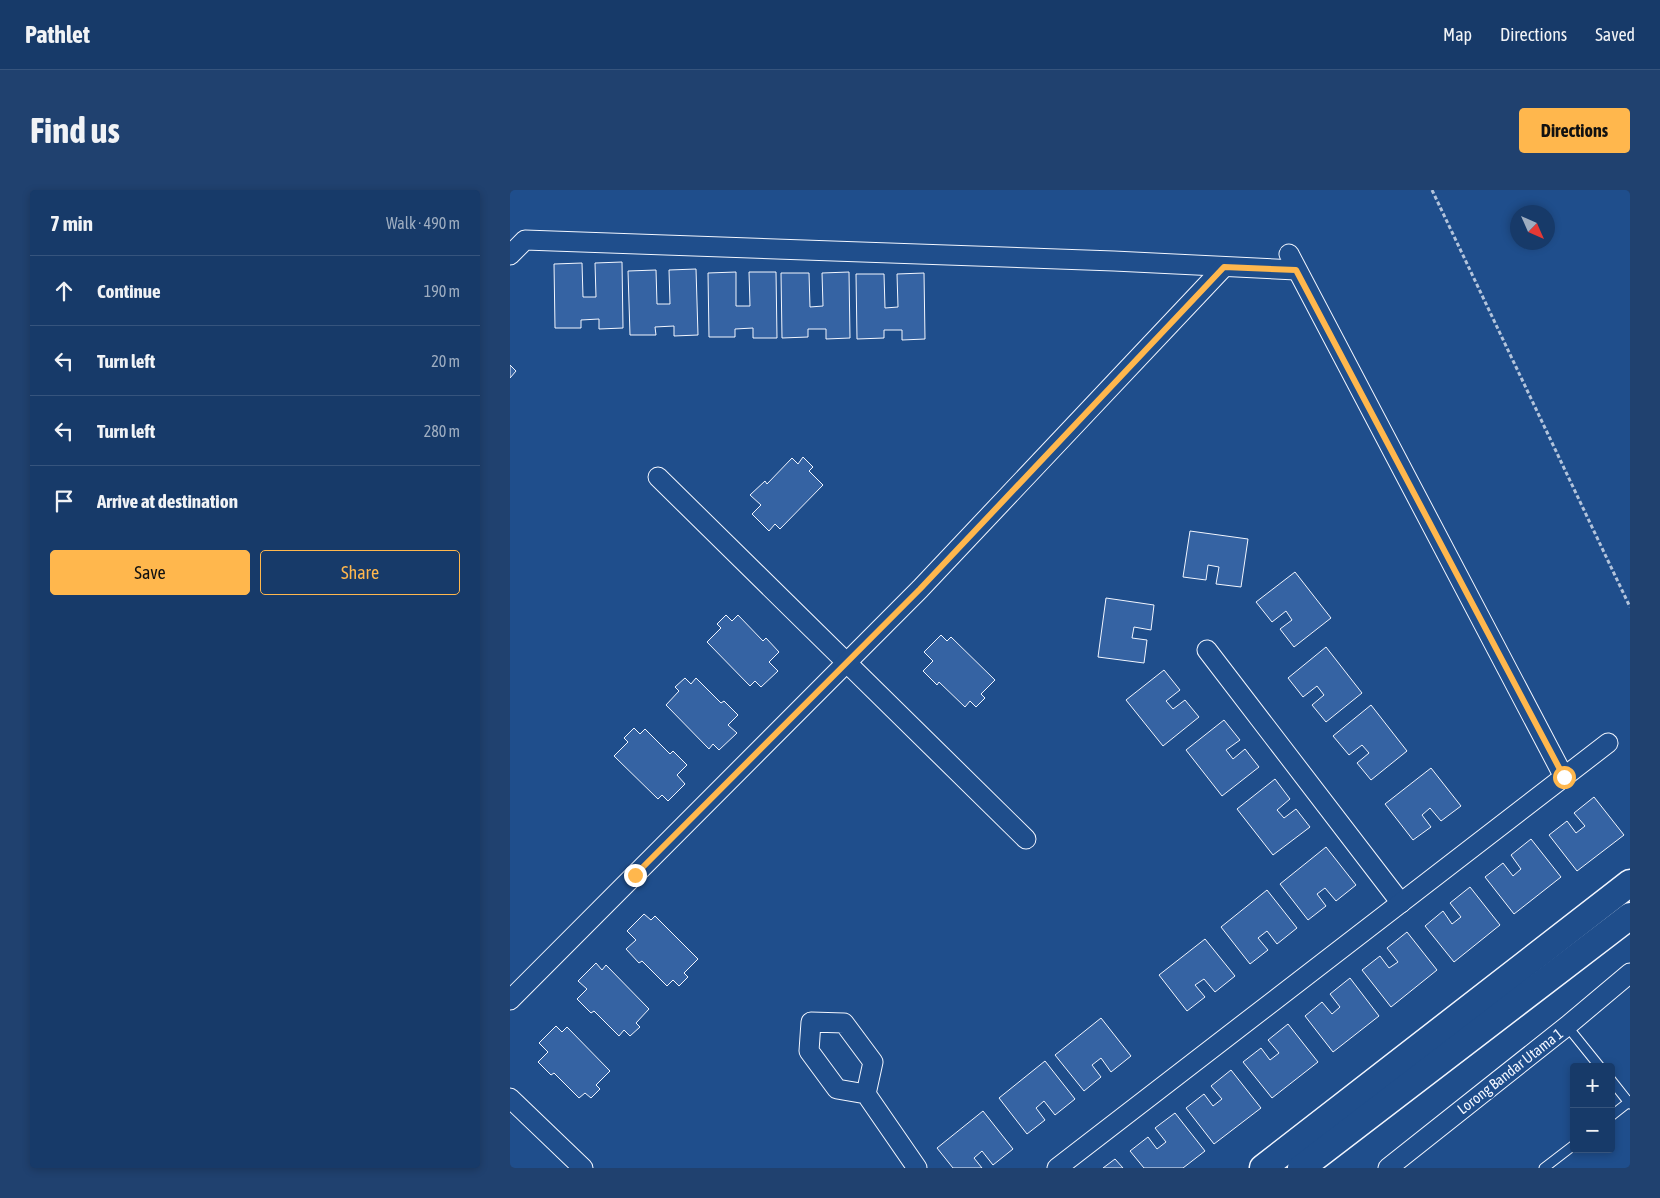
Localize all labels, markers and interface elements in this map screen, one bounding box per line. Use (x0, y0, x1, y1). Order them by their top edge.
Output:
text: Pathlet (25, 21, 90, 48)
text: Map (1443, 24, 1472, 45)
text: Directions (1500, 24, 1567, 45)
text: Saved (1595, 24, 1635, 45)
button: Directions (1519, 108, 1630, 153)
text: Find us (30, 110, 120, 150)
north arrow (1510, 205, 1555, 250)
text: 7 min (50, 211, 93, 235)
text: Walk · 490 m (386, 214, 460, 232)
icon: ahead (50, 277, 78, 305)
text: Continue (97, 280, 161, 302)
text: 190 m (424, 282, 460, 300)
icon: left (50, 347, 78, 375)
text: Turn left (97, 350, 155, 372)
text: 20 m (431, 352, 460, 370)
icon: left (50, 417, 78, 445)
text: Turn left (97, 420, 155, 442)
text: 280 m (424, 422, 460, 440)
icon: arrive (50, 487, 78, 515)
text: Arrive at destination (97, 490, 238, 512)
button: Save (50, 550, 250, 595)
button: Share (260, 550, 460, 595)
route start (1553, 766, 1576, 789)
route end (624, 864, 647, 887)
street label: Lorong Bandar Utama 1 (1454, 1025, 1566, 1117)
map controls (1570, 1063, 1615, 1153)
button: + (1570, 1063, 1615, 1108)
button: − (1570, 1108, 1615, 1153)

